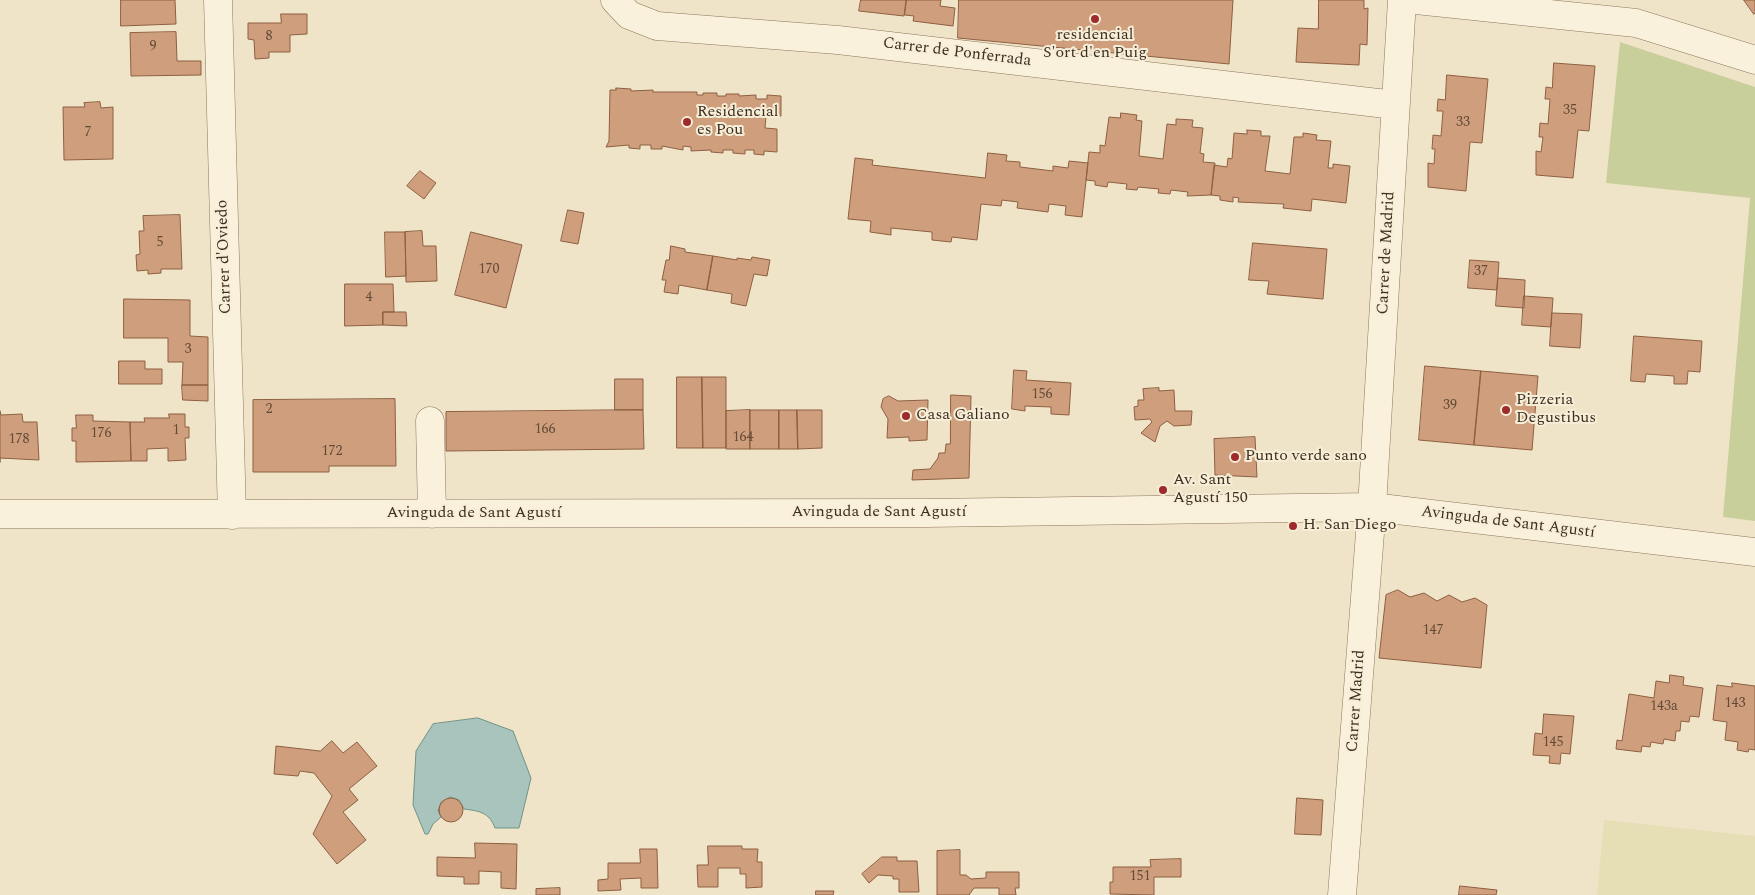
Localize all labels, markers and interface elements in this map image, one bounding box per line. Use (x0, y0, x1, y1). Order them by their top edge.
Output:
marker: residencial S'ort d'en Puig (1089, 13, 1101, 25)
place label: residencial S'ort d'en Puig (1043, 26, 1147, 64)
house number: 8 (266, 29, 272, 45)
street label: Carrer de Ponferrada (882, 34, 1032, 72)
house number: 9 (150, 39, 156, 55)
place label: Residencial es Pou (697, 103, 778, 141)
house number: 35 (1563, 103, 1577, 119)
house number: 33 (1456, 115, 1470, 131)
marker: Residencial es Pou (681, 116, 693, 128)
house number: 7 (85, 125, 91, 141)
street label: Carrer de Madrid (1374, 191, 1400, 315)
street label: Carrer d'Oviedo (213, 199, 237, 315)
house number: 5 (157, 235, 163, 251)
house number: 170 (479, 262, 499, 278)
house number: 37 (1474, 264, 1488, 280)
house number: 4 (366, 290, 372, 306)
house number: 3 (185, 342, 191, 358)
house number: 156 (1032, 387, 1052, 403)
place label: Pizzeria Degustibus (1516, 391, 1596, 429)
house number: 39 (1443, 398, 1457, 414)
house number: 2 (266, 402, 272, 418)
marker: Pizzeria Degustibus (1500, 404, 1512, 416)
place label: Casa Galiano (916, 406, 1010, 426)
marker: Casa Galiano (900, 410, 912, 422)
house number: 166 (535, 422, 555, 438)
house number: 1 (173, 423, 179, 439)
house number: 176 (91, 426, 111, 442)
house number: 164 (733, 430, 753, 446)
house number: 178 (9, 432, 29, 448)
house number: 172 (322, 444, 342, 460)
place label: Punto verde sano (1245, 447, 1367, 467)
marker: Punto verde sano (1229, 451, 1241, 463)
place label: Av. Sant Agustí 150 (1173, 471, 1248, 509)
marker: Av. Sant Agustí 150 (1157, 484, 1169, 496)
street label: Avinguda de Sant Agustí (792, 503, 966, 523)
street label: Avinguda de Sant Agustí (1420, 503, 1596, 543)
street label: Avinguda de Sant Agustí (387, 504, 561, 524)
place label: H. San Diego (1303, 516, 1396, 536)
marker: H. San Diego (1287, 520, 1299, 532)
house number: 147 (1423, 623, 1443, 639)
street label: Carrer Madrid (1344, 649, 1370, 753)
house number: 143 (1725, 696, 1745, 712)
house number: 143a (1650, 699, 1678, 715)
house number: 145 (1543, 735, 1563, 751)
house number: 151 (1130, 869, 1150, 885)

